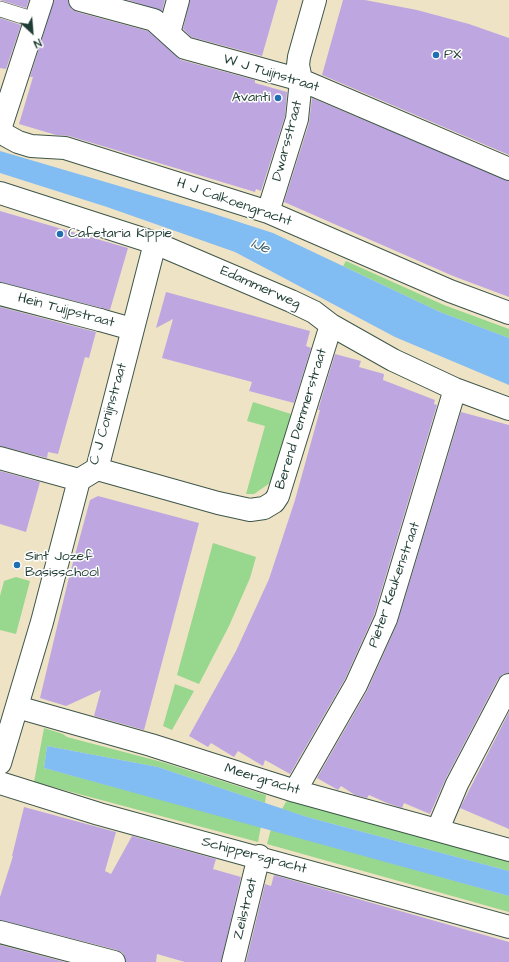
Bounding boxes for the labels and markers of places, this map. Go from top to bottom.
place label: PX [444,47,461,63]
marker: PX [431,50,441,60]
place label: Avanti [232,90,270,106]
marker: Avanti [273,93,283,103]
place label: Cafetaria Kippie [68,226,172,242]
marker: Cafetaria Kippie [55,229,65,239]
place label: Sint Jozef Basisschool [25,549,99,582]
marker: Sint Jozef Basisschool [12,560,22,570]

